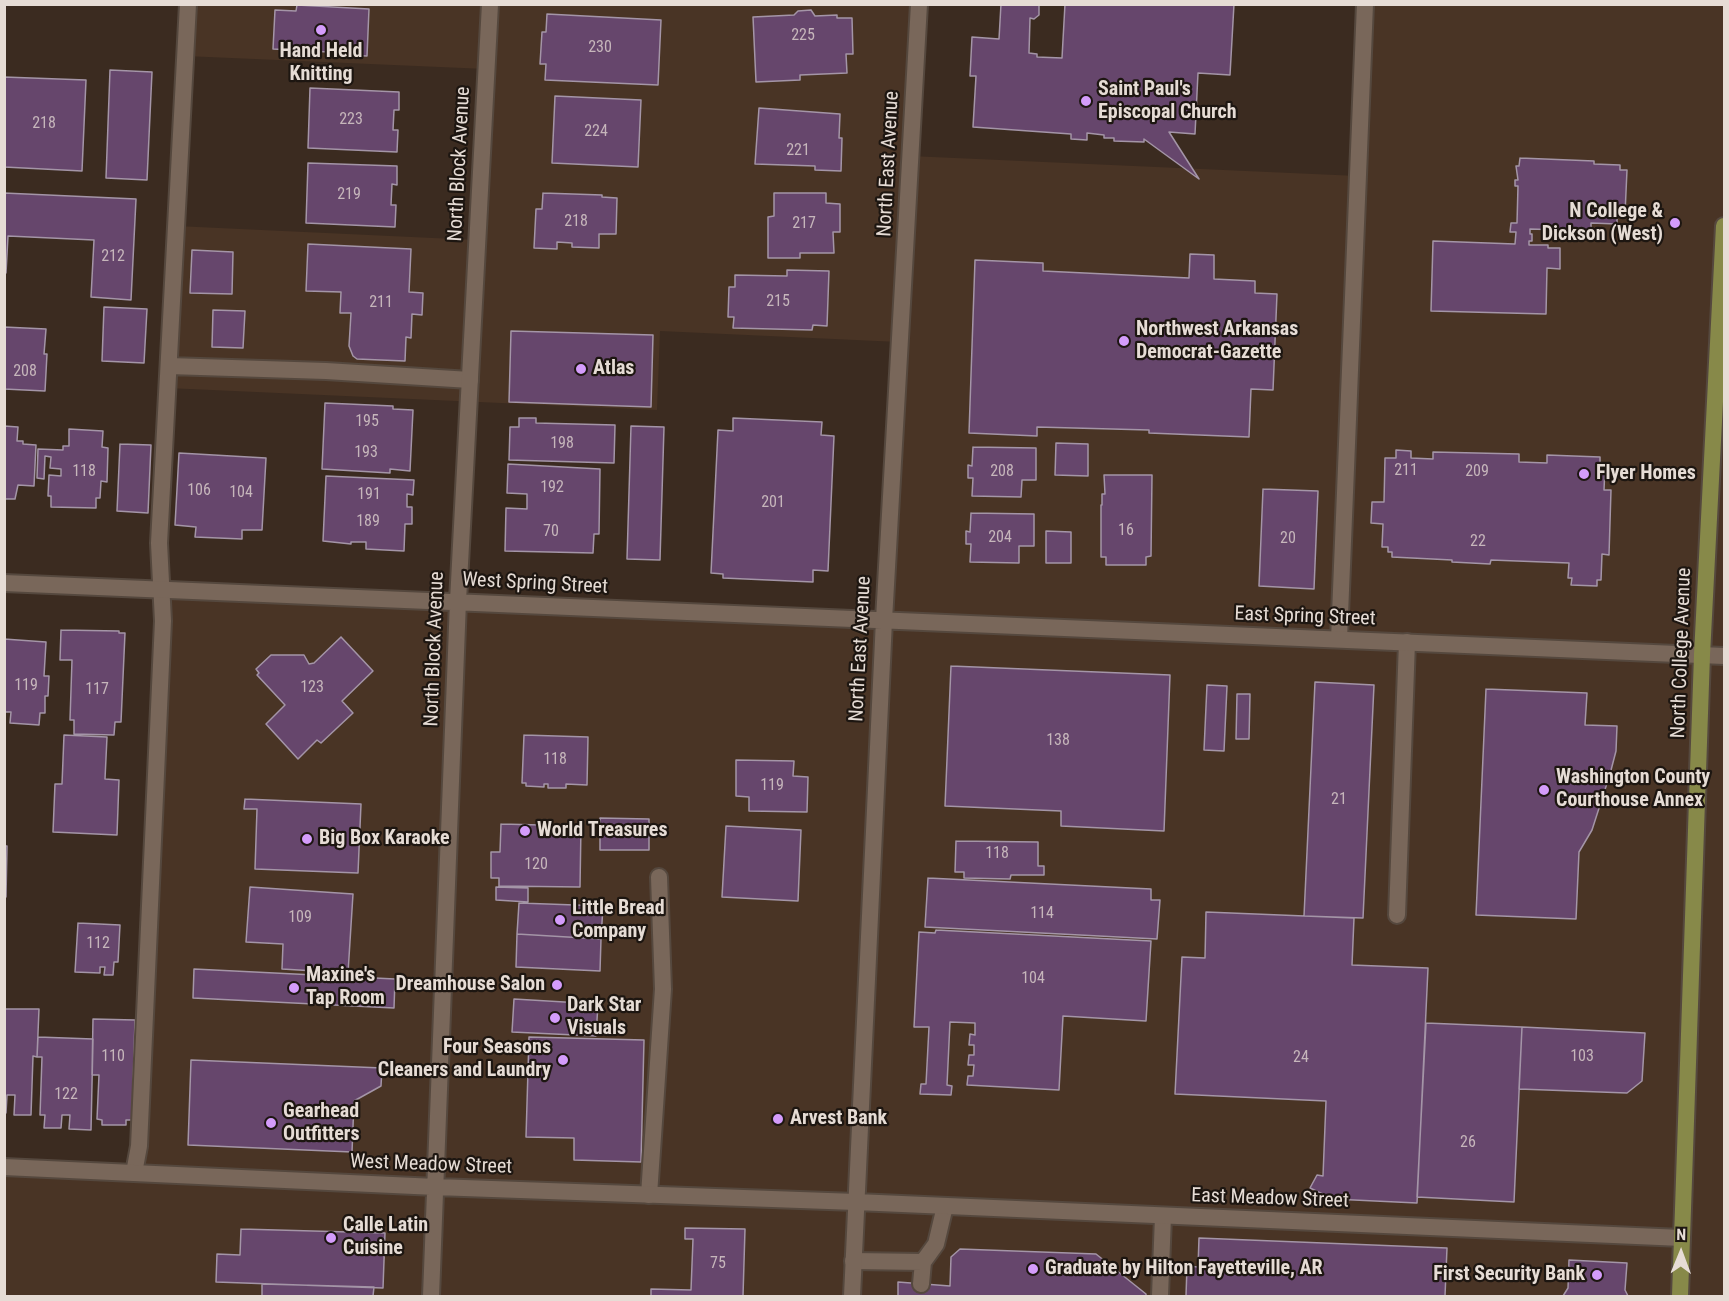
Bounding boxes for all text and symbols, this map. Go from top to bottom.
marker: Hand Held Knitting [314,23,328,37]
house number: 225 [791,26,815,46]
house number: 230 [588,38,612,58]
place label: Hand Held Knitting [280,40,362,87]
place label: Saint Paul's Episcopal Church [1098,78,1237,125]
street label: North Block Avenue [444,86,476,242]
street label: North East Avenue [873,91,905,237]
marker: Saint Paul's Episcopal Church [1079,94,1093,108]
house number: 223 [339,110,363,130]
house number: 218 [32,114,56,134]
house number: 224 [584,122,608,142]
house number: 221 [786,141,810,161]
house number: 219 [337,185,361,205]
place label: N College & Dickson (West) [1542,200,1663,247]
house number: 218 [564,212,588,232]
house number: 217 [792,214,816,234]
marker: N College & Dickson (West) [1668,216,1682,230]
house number: 212 [101,247,125,267]
house number: 215 [766,292,790,312]
house number: 211 [369,293,393,313]
place label: Northwest Arkansas Democrat-Gazette [1136,318,1298,365]
marker: Northwest Arkansas Democrat-Gazette [1117,334,1131,348]
place label: Atlas [593,357,634,381]
house number: 208 [13,362,37,382]
marker: Atlas [574,362,588,376]
house number: 195 [355,412,379,432]
house number: 198 [550,434,574,454]
house number: 193 [354,443,378,463]
house number: 211 [1394,461,1418,481]
house number: 118 [72,462,96,482]
house number: 208 [990,462,1014,482]
house number: 209 [1465,462,1489,482]
place label: Flyer Homes [1596,462,1696,486]
marker: Flyer Homes [1577,467,1591,481]
house number: 192 [540,478,564,498]
house number: 106 [187,481,211,501]
house number: 104 [229,483,253,503]
house number: 191 [357,485,381,505]
house number: 201 [761,493,785,513]
house number: 189 [356,512,380,532]
house number: 16 [1118,521,1134,541]
house number: 70 [543,522,559,542]
house number: 204 [988,528,1012,548]
house number: 20 [1280,529,1296,549]
house number: 22 [1470,532,1486,552]
street label: North College Avenue [1667,567,1697,739]
street label: West Spring Street [462,568,608,600]
street label: North Block Avenue [420,571,450,727]
street label: North East Avenue [845,576,877,722]
street label: East Spring Street [1234,603,1376,631]
house number: 119 [14,676,38,696]
house number: 123 [300,678,324,698]
house number: 117 [85,680,109,700]
house number: 138 [1046,731,1070,751]
house number: 118 [543,750,567,770]
place label: Washington County Courthouse Annex [1556,766,1710,813]
house number: 119 [760,776,784,796]
marker: Washington County Courthouse Annex [1537,783,1551,797]
house number: 21 [1331,790,1347,810]
place label: World Treasures [537,819,667,843]
marker: World Treasures [518,824,532,838]
place label: Big Box Karaoke [319,827,450,851]
marker: Big Box Karaoke [300,832,314,846]
house number: 118 [985,844,1009,864]
house number: 120 [524,855,548,875]
place label: Little Bread Company [572,897,665,944]
house number: 114 [1030,904,1054,924]
house number: 109 [288,908,312,928]
marker: Little Bread Company [553,913,567,927]
house number: 112 [86,934,110,954]
place label: Maxine's Tap Room [306,964,385,1011]
house number: 104 [1021,969,1045,989]
place label: Dreamhouse Salon [395,973,545,997]
marker: Dreamhouse Salon [550,978,564,992]
marker: Maxine's Tap Room [287,981,301,995]
place label: Dark Star Visuals [567,994,641,1041]
marker: Dark Star Visuals [548,1011,562,1025]
place label: Four Seasons Cleaners and Laundry [378,1036,551,1083]
house number: 110 [101,1047,125,1067]
house number: 103 [1570,1047,1594,1067]
house number: 24 [1293,1048,1309,1068]
marker: Four Seasons Cleaners and Laundry [556,1053,570,1067]
house number: 122 [54,1085,78,1105]
place label: Gearhead Outfitters [283,1100,359,1147]
place label: Arvest Bank [790,1107,887,1131]
marker: Arvest Bank [771,1112,785,1126]
marker: Gearhead Outfitters [264,1116,278,1130]
house number: 26 [1460,1133,1476,1153]
street label: West Meadow Street [349,1150,513,1180]
street label: East Meadow Street [1191,1184,1349,1214]
place label: Calle Latin Cuisine [343,1214,428,1261]
north arrow [1651,1223,1711,1283]
text: N [1676,1225,1686,1244]
marker: Calle Latin Cuisine [324,1231,338,1245]
house number: 75 [710,1254,726,1274]
place label: Graduate by Hilton Fayetteville, AR [1045,1257,1323,1281]
marker: Graduate by Hilton Fayetteville, AR [1026,1262,1040,1276]
place label: First Security Bank [1433,1263,1585,1287]
marker: First Security Bank [1590,1268,1604,1282]

